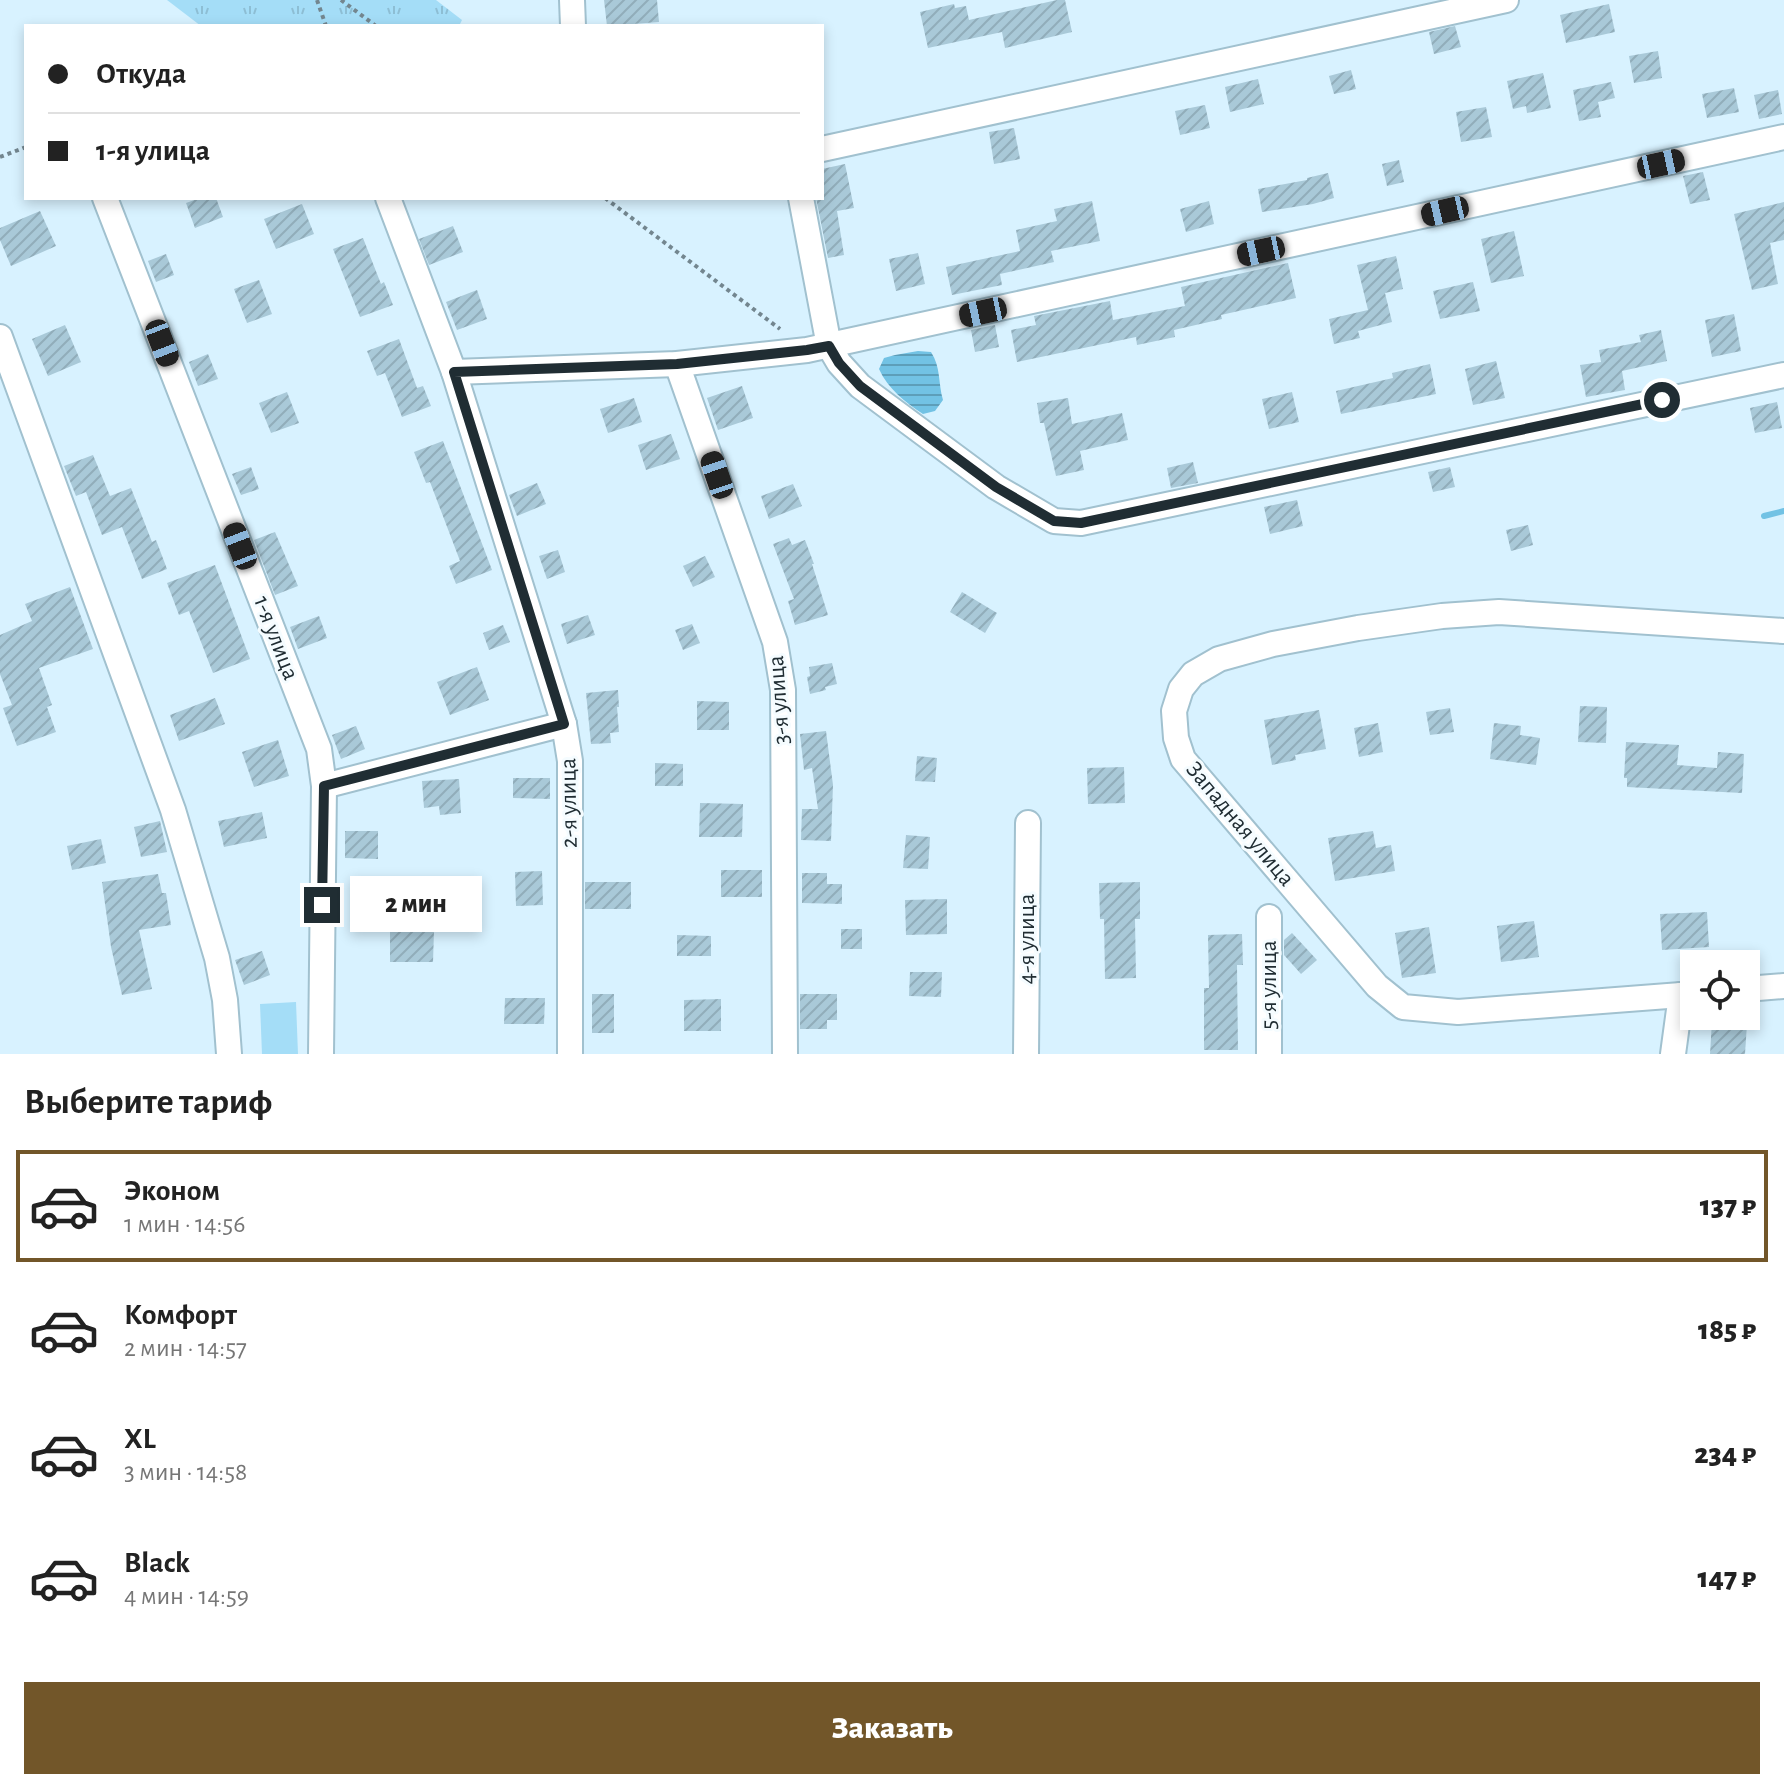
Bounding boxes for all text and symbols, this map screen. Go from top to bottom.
text: Откуда [96,59,186,89]
text: 1-я улица [96,136,210,166]
car [1635,147,1687,181]
car [1419,194,1471,228]
car [1235,234,1287,268]
car [957,295,1009,329]
car [142,316,182,370]
route start [1644,382,1680,418]
car [698,448,736,502]
car [220,519,260,573]
street label: 1-я улица [249,593,303,683]
street label: 3-я улица [764,655,794,745]
street label: Западная улица [1181,757,1299,891]
street label: 2-я улица [556,758,582,848]
callout: 2 мин [350,877,482,933]
route end [304,887,340,923]
text: 2 мин [385,891,447,917]
street label: 4-я улица [1015,893,1039,984]
street label: 5-я улица [1257,940,1281,1030]
map controls [1680,950,1760,1030]
button: locate [1680,950,1760,1030]
text: Выберите тариф [24,1084,272,1120]
icon: car [28,1170,100,1242]
text: Эконом [124,1176,220,1206]
text: 137 ₽ [1700,1191,1756,1221]
text: 1 мин · 14:56 [124,1211,245,1237]
icon: car [28,1294,100,1366]
text: Комфорт [124,1300,237,1330]
text: 185 ₽ [1698,1315,1756,1345]
text: 2 мин · 14:57 [124,1335,247,1361]
icon: car [28,1418,100,1490]
text: XL [124,1424,156,1454]
text: 234 ₽ [1694,1439,1756,1469]
text: 3 мин · 14:58 [124,1459,247,1485]
icon: car [28,1542,100,1614]
text: Black [124,1548,190,1578]
text: 147 ₽ [1698,1563,1756,1593]
text: 4 мин · 14:59 [124,1583,249,1609]
button: Заказать [24,1682,1760,1774]

